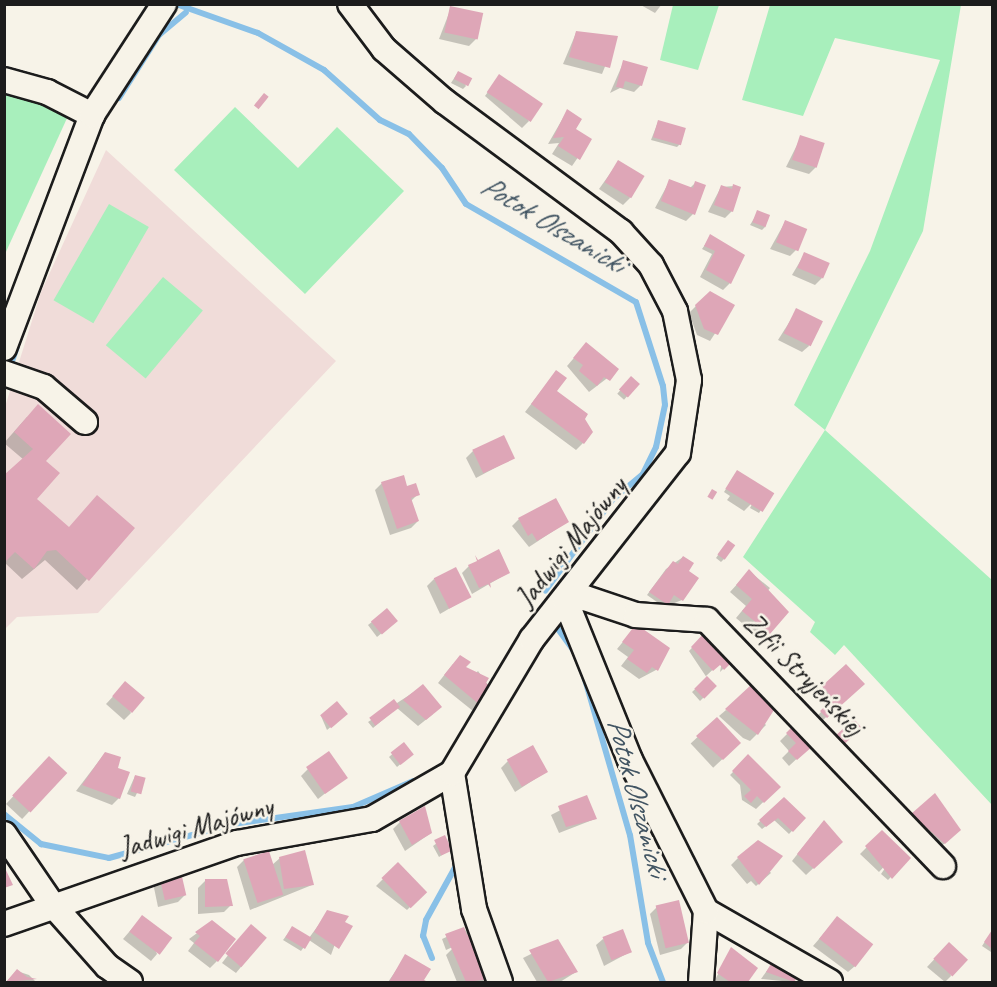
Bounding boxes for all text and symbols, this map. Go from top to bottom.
water label: Potok Olszanicki [474,167,632,281]
street label: Jadwigi Majówny [508,470,634,614]
street label: Zofii Stryjeńskiej [737,605,871,743]
water label: Potok Olszanicki [600,714,676,880]
street label: Jadwigi Majówny [116,789,276,865]

